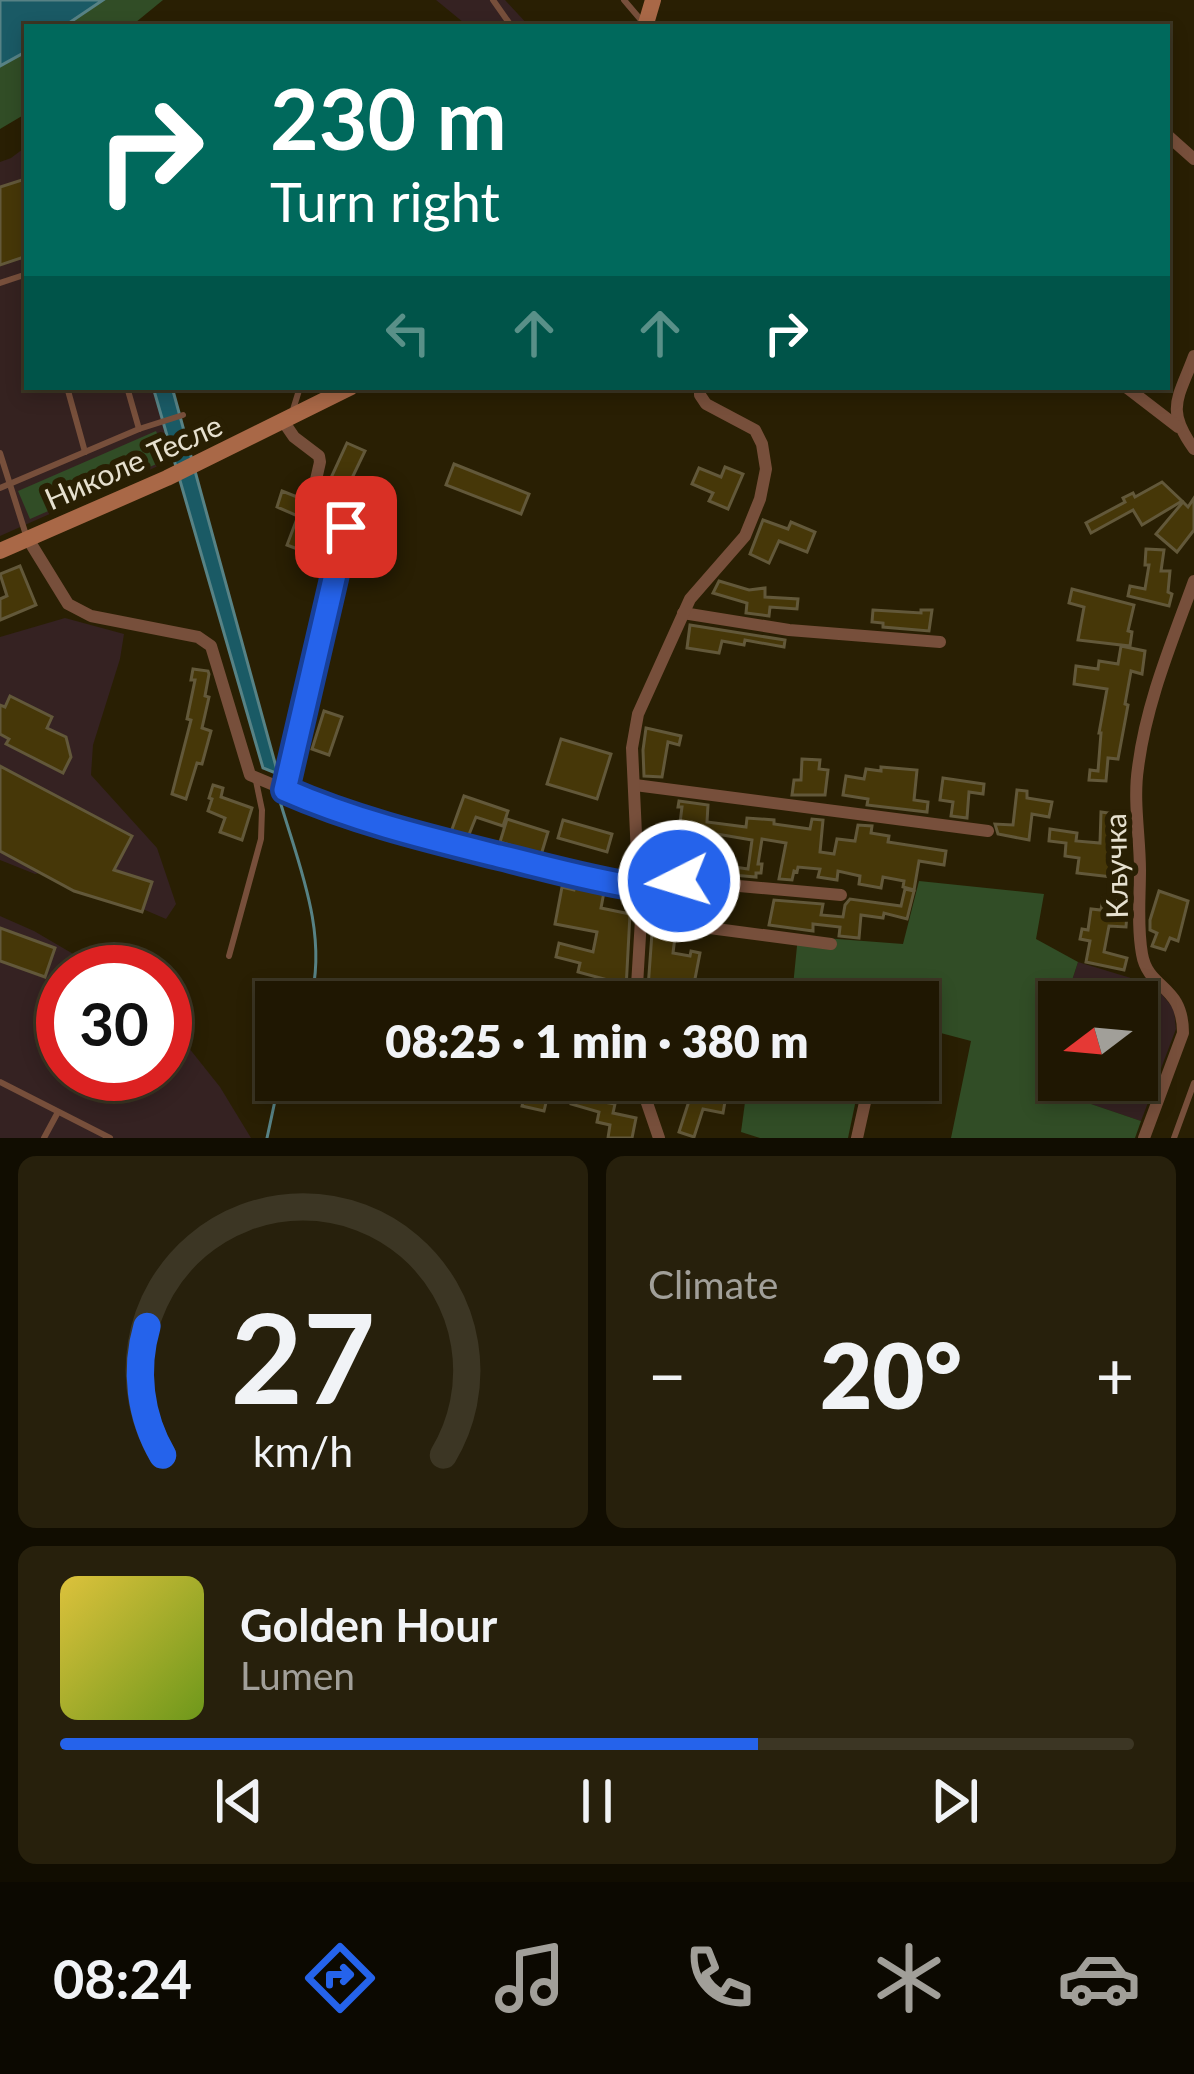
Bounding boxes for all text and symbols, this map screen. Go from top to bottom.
text: 230 m [270,67,507,168]
icon: right [72,72,228,228]
text: Turn right [270,169,500,234]
icon: left [375,300,441,366]
icon: ahead [501,300,567,366]
icon: ahead [627,300,693,366]
icon: right [753,300,819,366]
street label: Николе Тесле [39,406,227,516]
pin [295,476,397,578]
icon: arrive [313,494,379,560]
street label: Кључка [1096,813,1134,919]
position arrow [616,818,742,944]
speed limit sign: 30 [36,945,192,1101]
north arrow [1038,981,1158,1101]
map controls [1038,981,1158,1101]
text: 08:25 · 1 min · 380 m [385,1014,809,1068]
text: Climate [648,1261,778,1307]
text: 27 [231,1281,375,1431]
text: 20° [820,1320,962,1428]
text: − [648,1335,686,1414]
text: + [1096,1335,1134,1414]
text: km/h [253,1425,353,1476]
text: Golden Hour [240,1598,497,1652]
text: Lumen [240,1652,355,1698]
icon: previous [206,1768,272,1834]
icon: pause [564,1768,630,1834]
icon: next [922,1768,988,1834]
icon: directions [298,1936,382,2020]
icon: music [488,1936,572,2020]
icon: phone [677,1936,761,2020]
icon: climate [867,1936,951,2020]
icon: car [1057,1936,1141,2020]
text: 08:24 [53,1946,192,2011]

